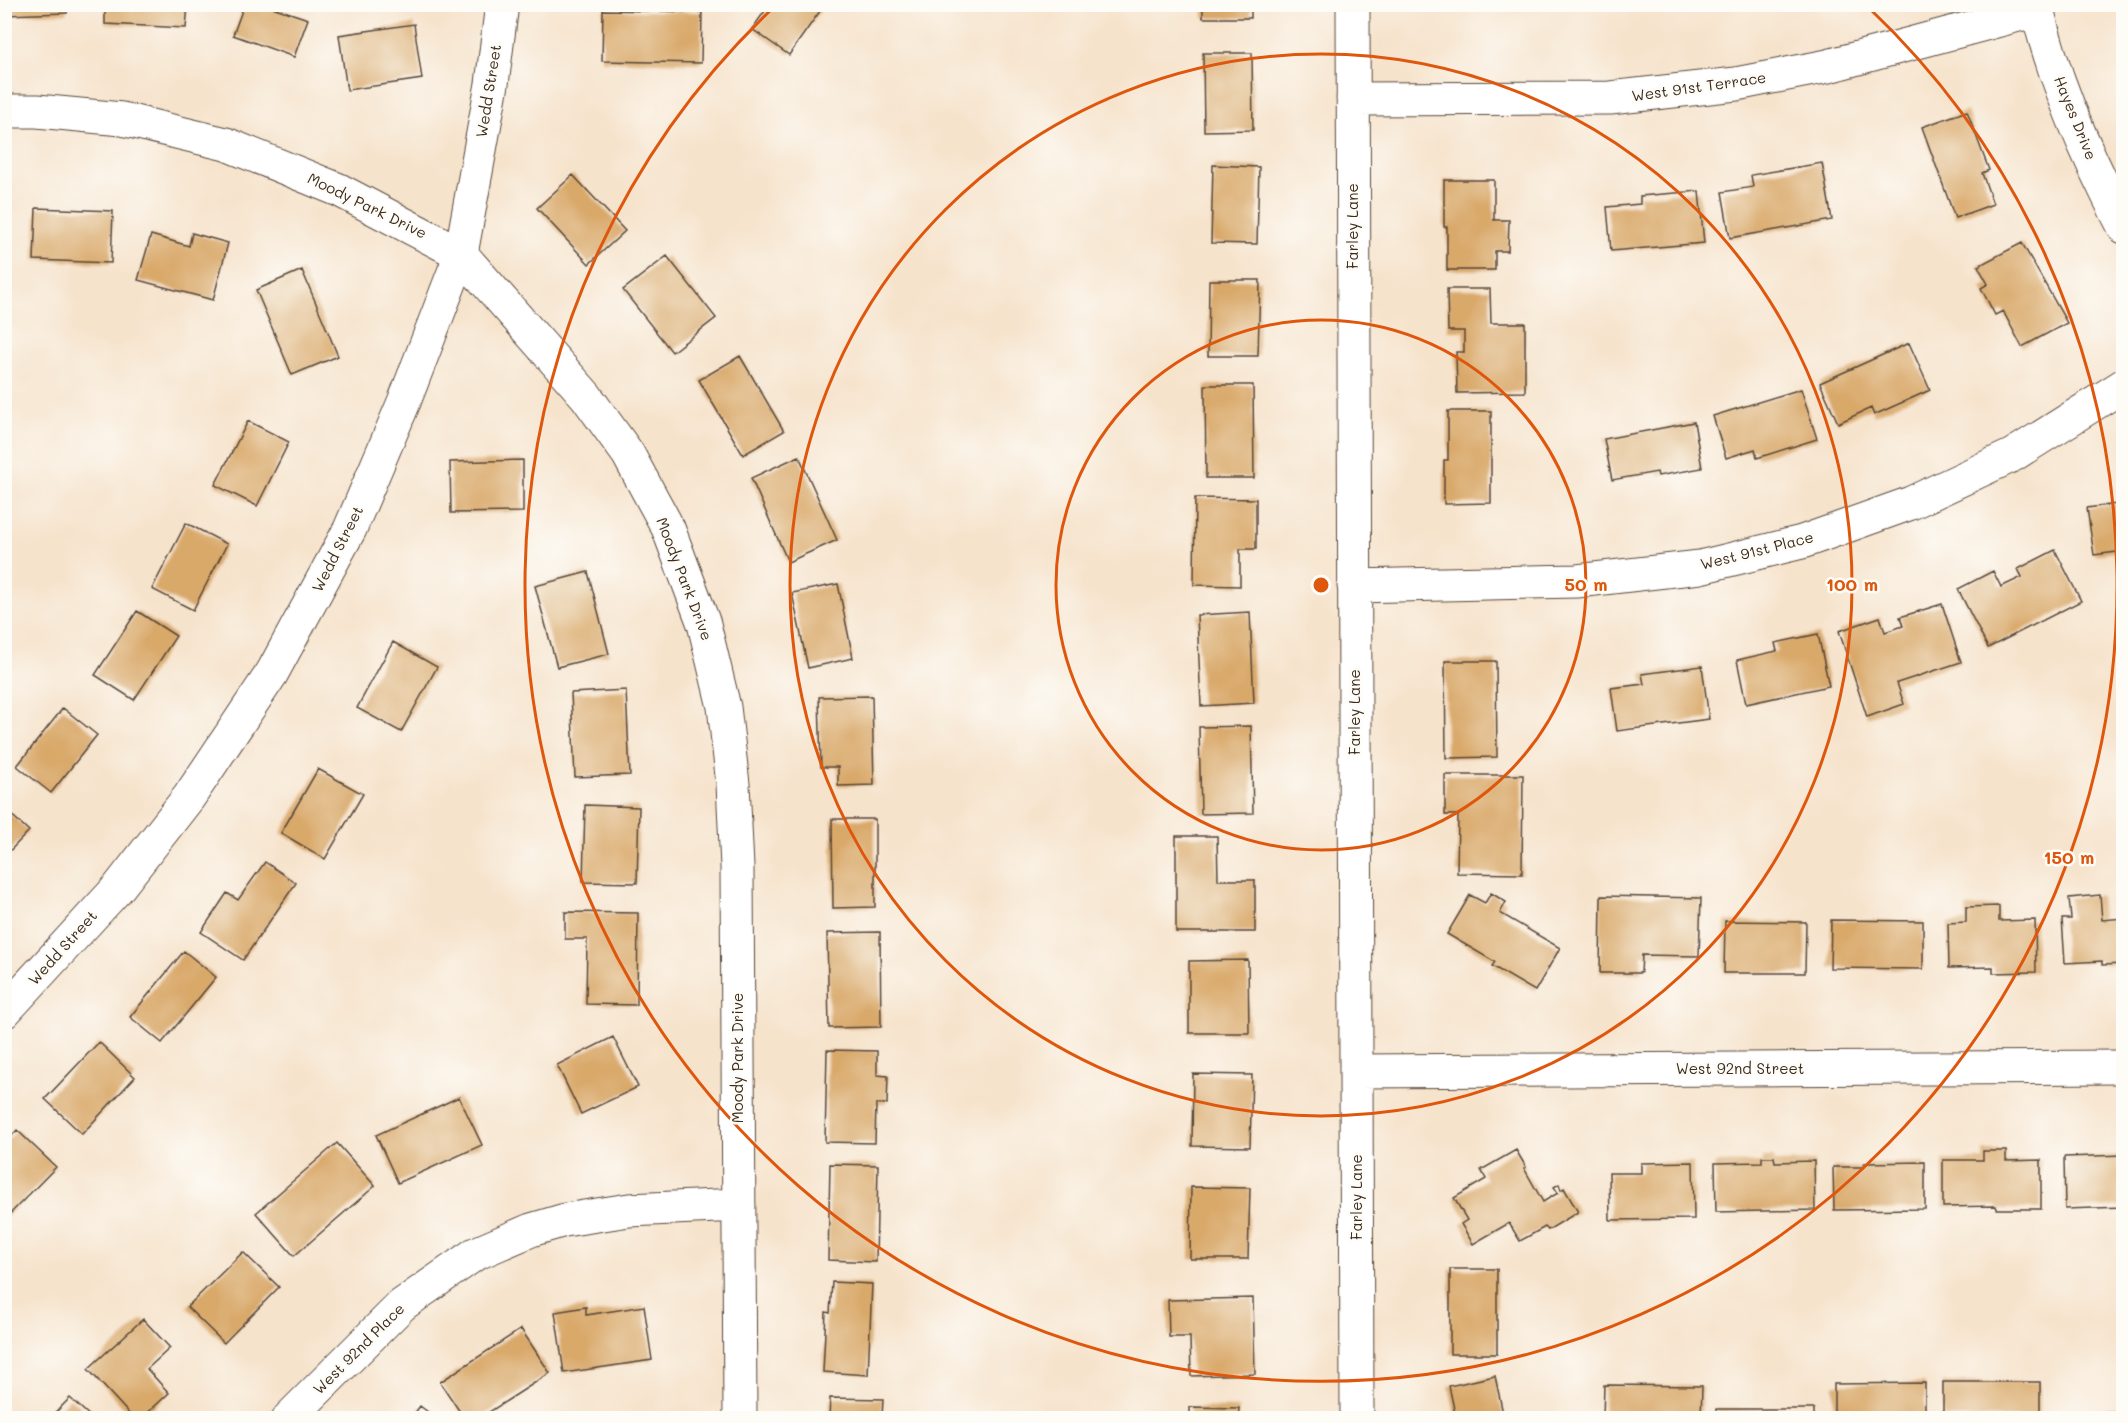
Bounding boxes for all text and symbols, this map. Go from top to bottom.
street label: Wedd Street [471,43,505,139]
street label: West 91st Terrace [1630,67,1767,105]
street label: Hayes Drive [2050,73,2102,163]
street label: Moody Park Drive [304,168,430,243]
street label: Farley Lane [1342,183,1362,269]
street label: Wedd Street [307,502,367,595]
street label: Moody Park Drive [652,514,718,643]
street label: West 91st Place [1698,526,1815,574]
text: 50 m [1565,572,1607,596]
text: 100 m [1826,572,1878,596]
centre of rings [1311,575,1331,595]
street label: Farley Lane [1344,669,1364,755]
text: 150 m [2044,845,2094,869]
street label: Wedd Street [23,906,101,989]
street label: Moody Park Drive [727,993,747,1123]
street label: West 92nd Street [1676,1058,1804,1078]
street label: Farley Lane [1346,1154,1366,1240]
street label: West 92nd Place [308,1298,408,1398]

